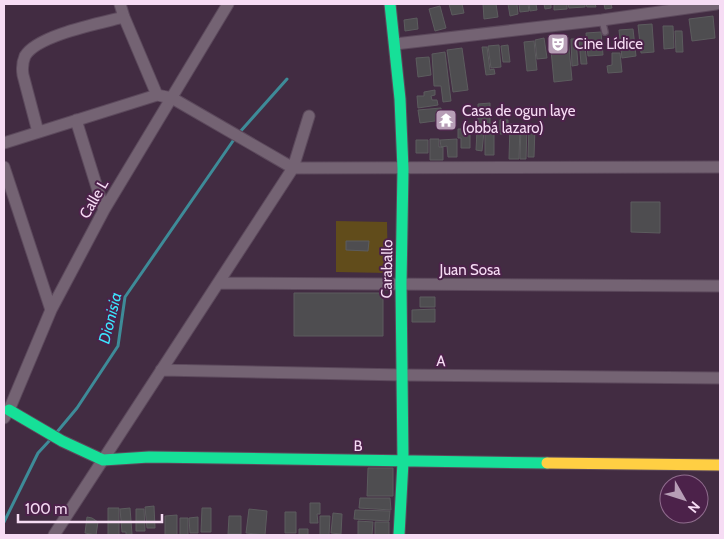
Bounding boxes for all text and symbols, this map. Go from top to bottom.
theatre icon: Cine Lídice [546,32,570,56]
place label: Cine Lídice [574,35,643,53]
place label: Casa de ogun laye (obbá lazaro) [462,102,576,137]
temple icon: Casa de ogun laye (obbá lazaro) [434,108,458,132]
street label: Calle L [76,176,113,222]
street label: Caraballo [377,239,397,299]
street label: Juan Sosa [439,261,501,279]
water label: Dionisia [94,290,126,346]
street label: A [436,352,447,370]
street label: B [353,437,363,455]
north arrow [659,474,709,524]
scale bar [18,492,161,524]
text: N [684,498,704,517]
text: 100 m [25,500,67,518]

